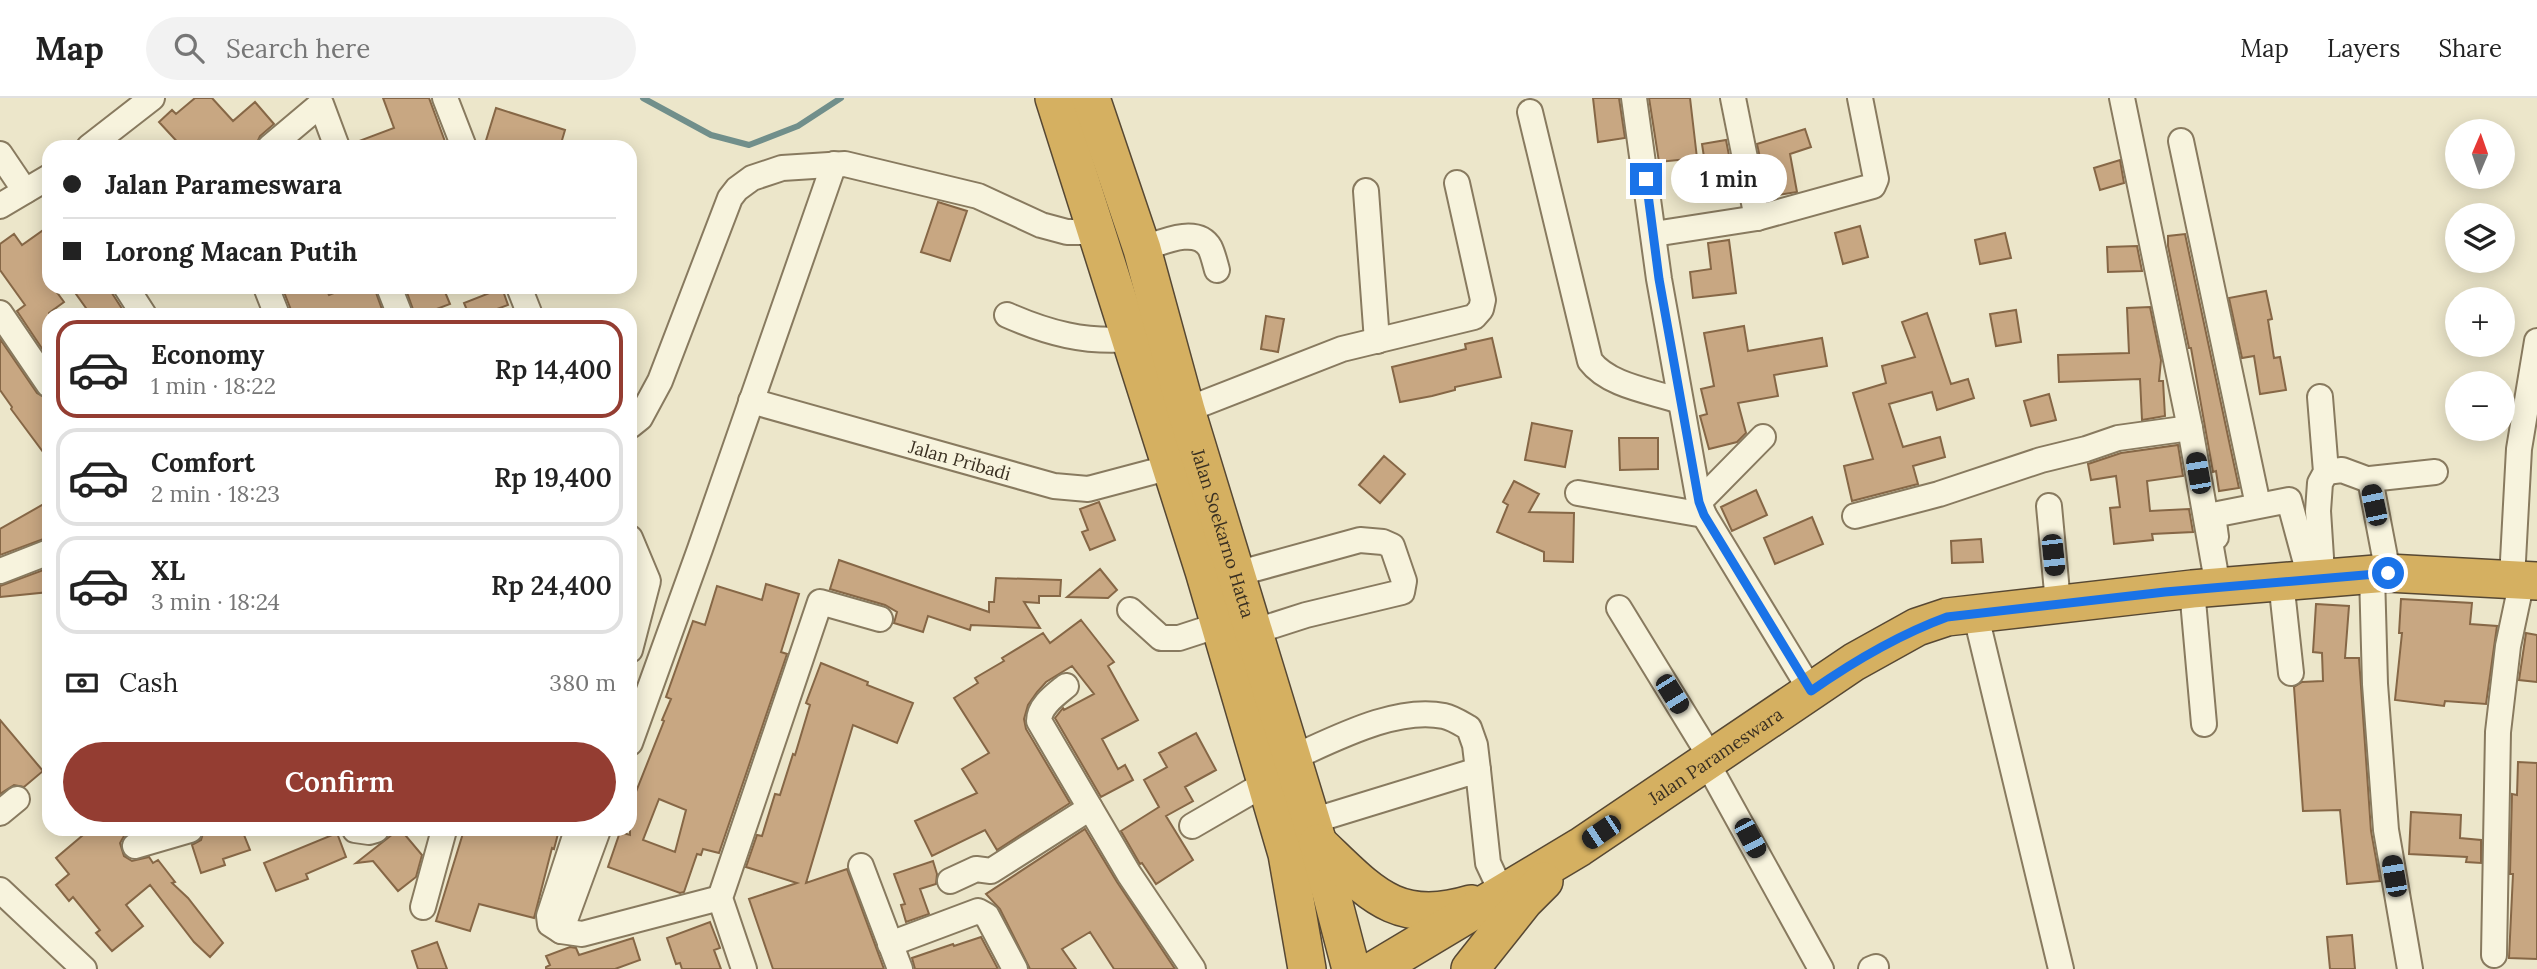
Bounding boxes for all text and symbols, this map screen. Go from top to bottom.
search box [146,17,636,80]
text: Map [35,27,104,69]
icon: search [170,29,208,67]
text: Search here [226,32,370,65]
text: Map [2240,33,2289,64]
text: Layers [2327,33,2400,64]
text: Share [2438,33,2502,64]
north arrow [2445,119,2515,189]
map controls [2445,119,2515,441]
callout: 1 min [1670,154,1786,204]
route end [1630,163,1662,195]
text: 1 min [1700,164,1758,193]
text: Jalan Parameswara [105,168,342,201]
button: layers [2445,203,2515,273]
text: Lorong Macan Putih [105,235,358,268]
button: + [2445,287,2515,357]
icon: car [67,338,130,401]
text: Economy [151,338,264,371]
text: Rp 14,400 [494,353,612,386]
text: 1 min · 18:22 [151,371,276,400]
button: − [2445,371,2515,441]
street label: Jalan Pribadi [905,434,1014,485]
street label: Jalan Soekarno Hatta [1187,445,1260,620]
icon: car [67,446,130,509]
text: Comfort [151,446,255,479]
car [2185,450,2212,496]
text: Rp 19,400 [494,461,612,494]
text: 2 min · 18:23 [151,479,280,508]
car [2360,482,2389,528]
car [2041,533,2066,577]
icon: car [67,554,130,617]
text: XL [151,554,185,587]
route start [2372,557,2404,589]
text: Rp 24,400 [491,569,612,602]
text: 3 min · 18:24 [151,587,280,616]
icon: cash [63,664,101,702]
text: Cash [119,666,178,699]
text: 380 m [549,668,616,697]
car [1652,671,1693,717]
street label: Jalan Parameswara [1643,702,1787,810]
button: Confirm [63,742,616,822]
car [1578,812,1625,852]
car [1731,815,1770,861]
car [2381,853,2408,899]

